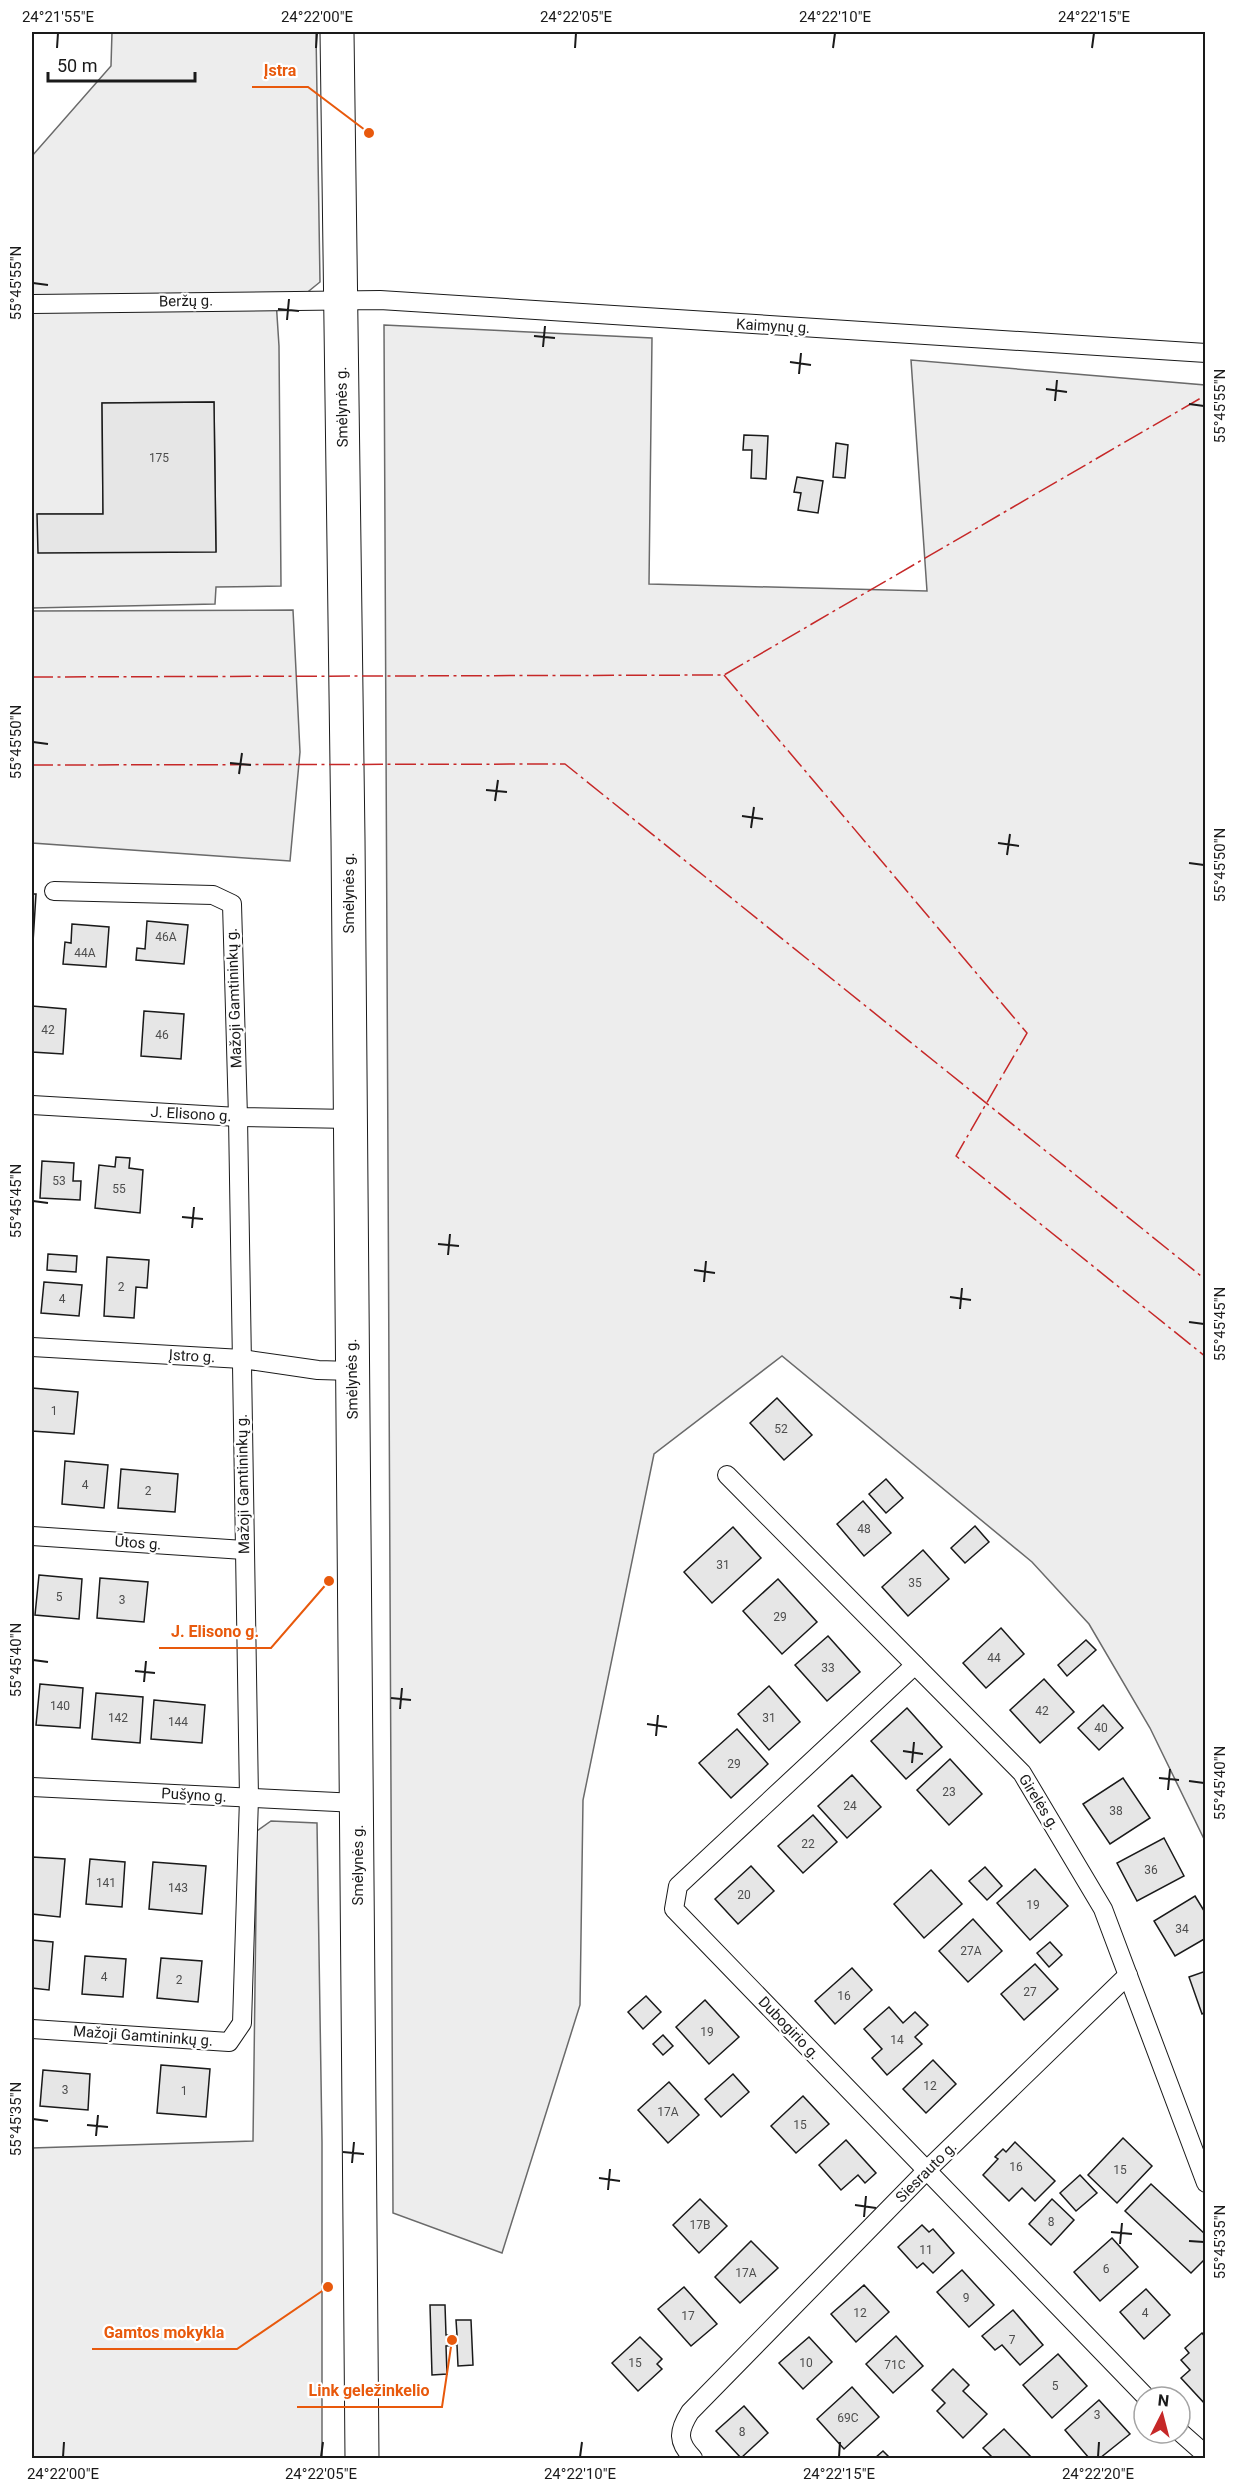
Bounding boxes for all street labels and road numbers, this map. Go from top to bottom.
street label: Beržų g. [159,292,213,310]
street label: Kaimynų g. [736,315,810,337]
street label: Smėlynės g. [332,366,352,448]
street label: Smėlynės g. [340,853,358,933]
street label: Mažoji Gamtininkų g. [223,928,245,1068]
street label: J. Elisono g. [150,1103,232,1125]
street label: Smėlynės g. [342,1338,362,1420]
street label: Įstro g. [168,1346,216,1366]
street label: Mažoji Gamtininkų g. [233,1414,253,1554]
street label: Ūtos g. [114,1532,162,1554]
street label: Girelės g. [1015,1771,1063,1833]
street label: Pušyno g. [161,1784,227,1806]
street label: Smėlynės g. [349,1825,367,1905]
street label: Dubogirio g. [755,1993,823,2063]
street label: Mažoji Gamtininkų g. [72,2022,214,2050]
street label: Siesrauto g. [892,2138,960,2206]

